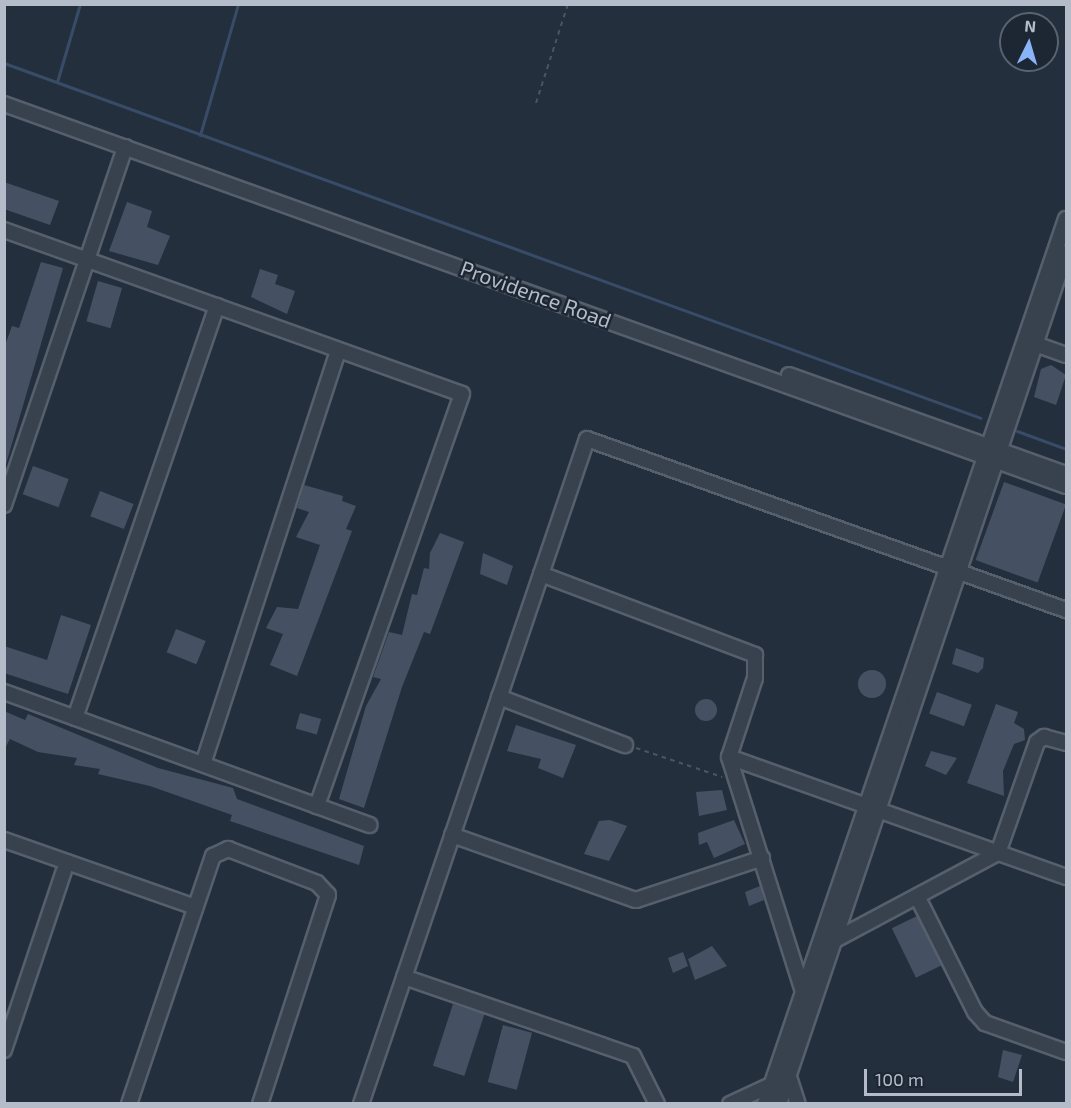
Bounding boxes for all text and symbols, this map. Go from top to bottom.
north arrow [999,12,1059,72]
text: N [1024,16,1037,36]
street label: Providence Road [457,255,615,333]
scale bar [867,1057,1024,1095]
text: 100 m [875,1068,924,1090]

